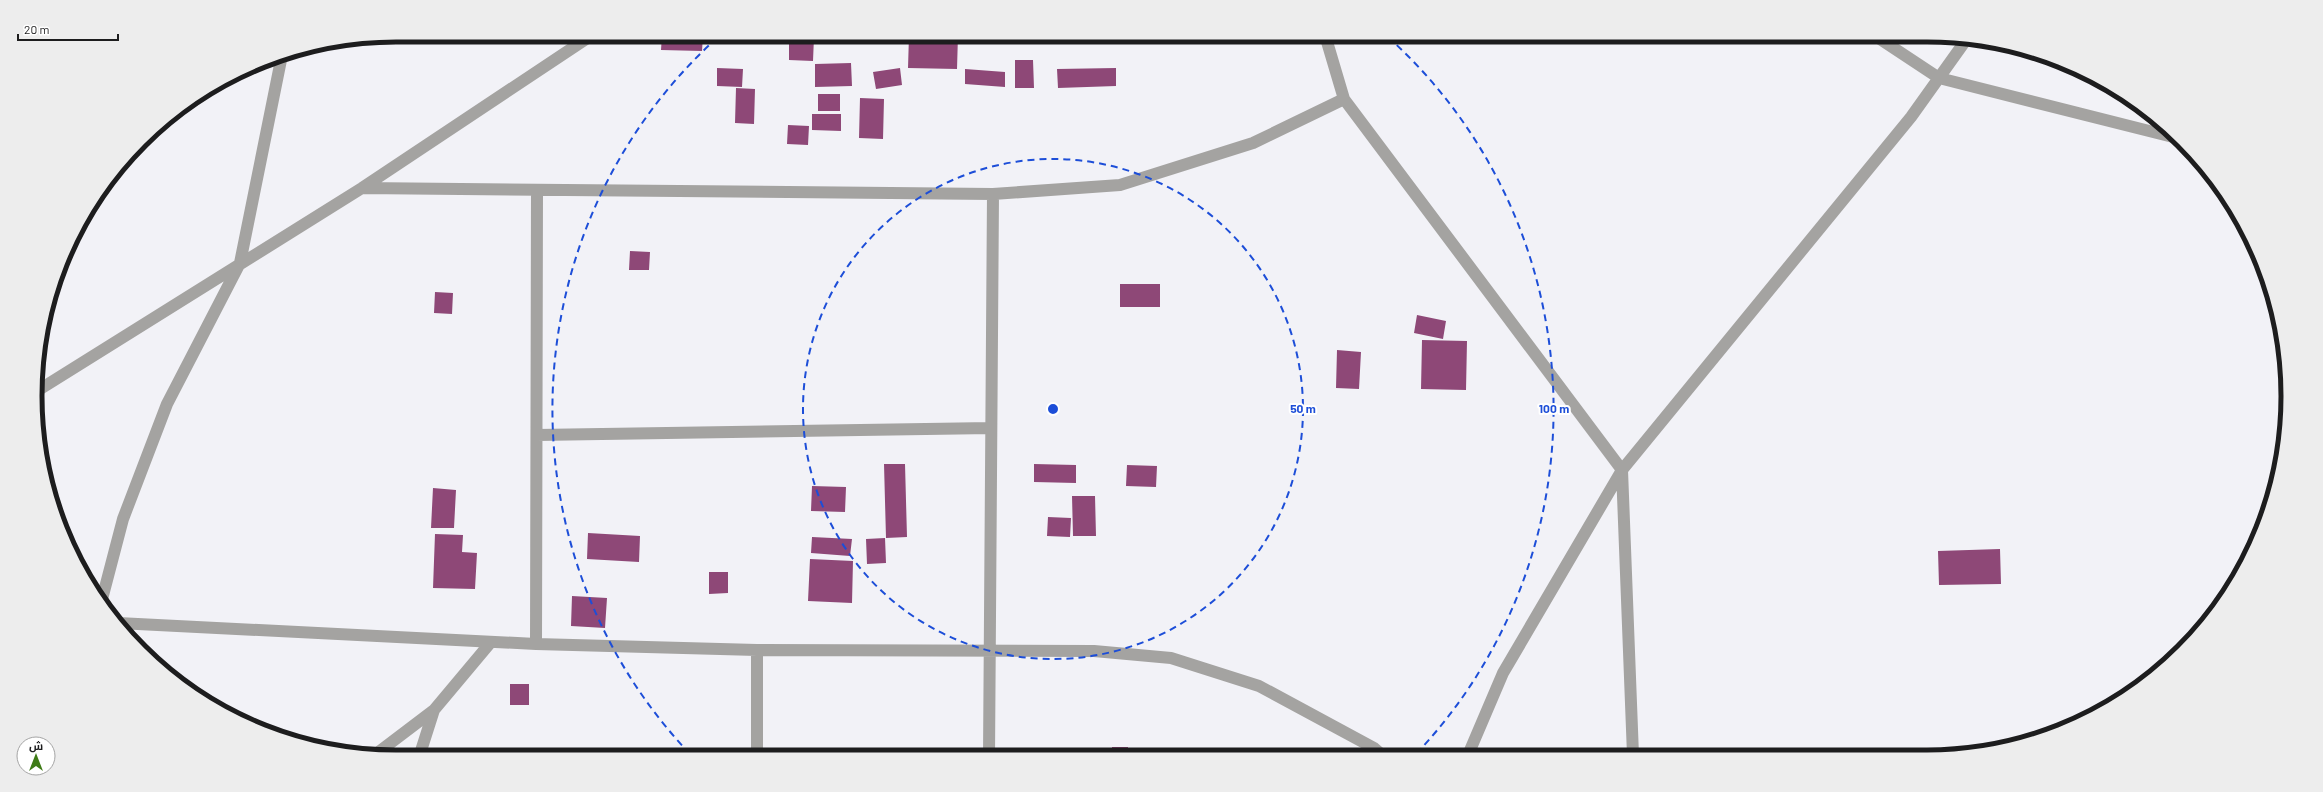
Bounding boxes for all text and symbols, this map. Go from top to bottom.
scale bar [18,16,118,42]
text: 20 m [24,22,50,36]
text: 50 m [1290,401,1316,415]
text: 100 m [1539,401,1569,415]
centre of rings [1046,402,1060,416]
north arrow [16,736,56,776]
text: ش [29,739,43,753]

